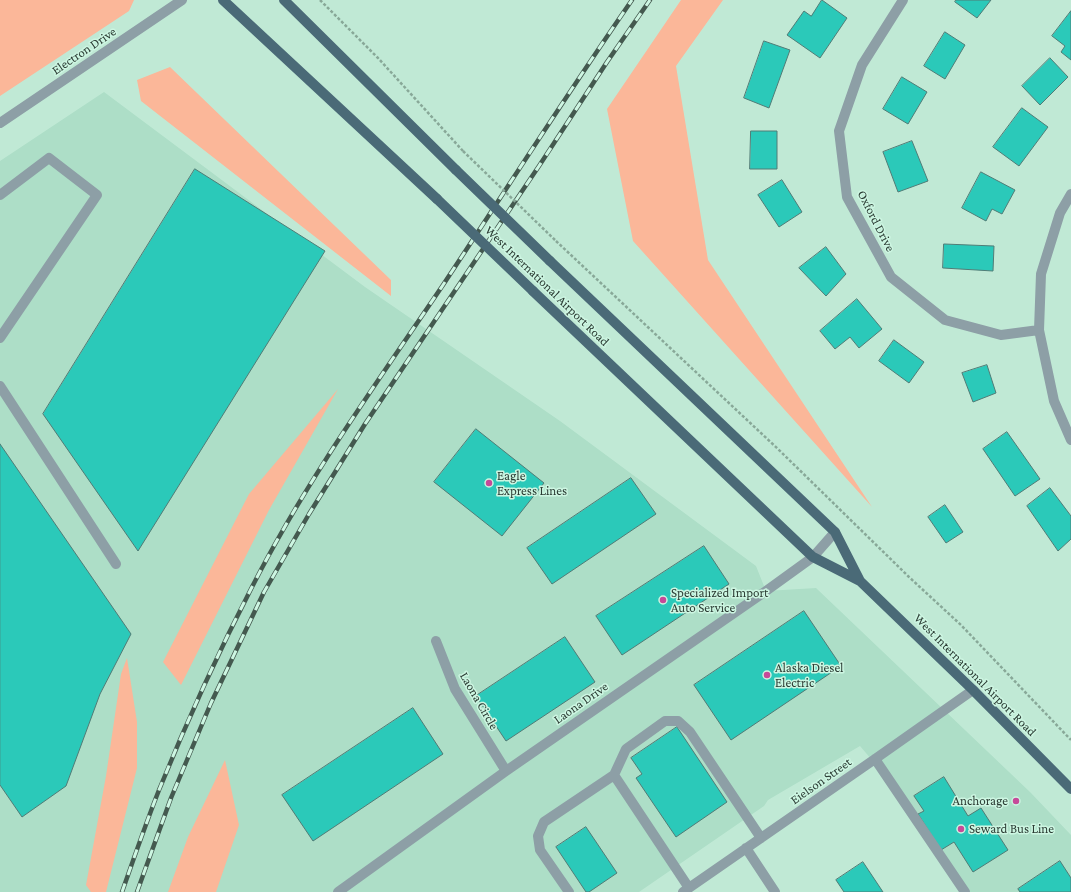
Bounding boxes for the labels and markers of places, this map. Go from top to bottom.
place label: Eagle Express Lines [497,468,567,499]
marker: Eagle Express Lines [484,478,494,488]
place label: Specialized Import Auto Service [671,585,768,616]
marker: Specialized Import Auto Service [658,595,668,605]
place label: Alaska Diesel Electric [775,660,844,691]
marker: Alaska Diesel Electric [762,670,772,680]
place label: Anchorage [953,793,1008,809]
marker: Anchorage [1011,796,1021,806]
place label: Seward Bus Line [969,821,1054,837]
marker: Seward Bus Line [956,824,966,834]

